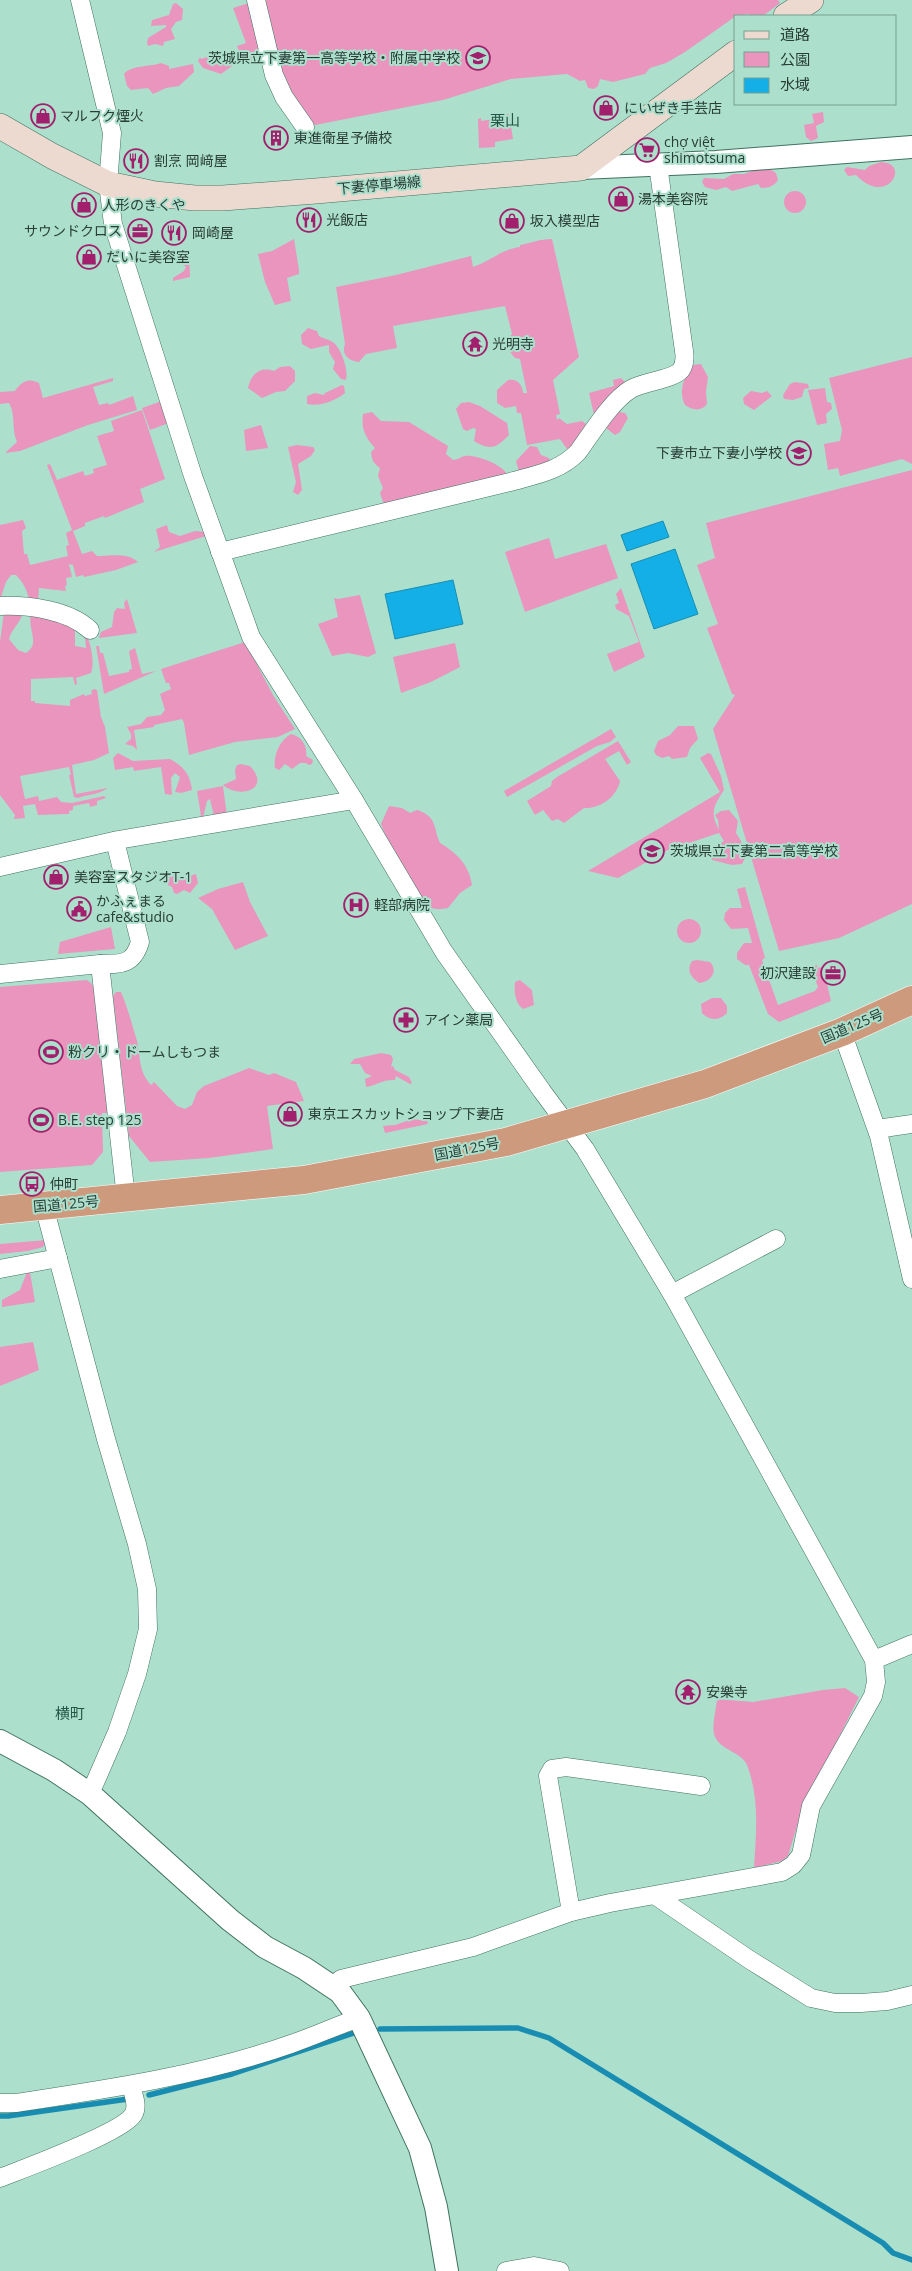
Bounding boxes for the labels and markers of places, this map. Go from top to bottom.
school or university icon: 茨城県立下妻第一高等学校・附属中学校 [465,45,491,71]
place label: 茨城県立下妻第一高等学校・附属中学校 [208,48,460,67]
shop icon: にいぜき手芸店 [593,95,619,121]
place label: にいぜき手芸店 [624,98,722,117]
shop icon: マルフク煙火 [30,103,56,129]
place label: マルフク煙火 [60,106,144,125]
building icon: 東進衛星予備校 [263,125,289,151]
place label: 東進衛星予備校 [294,128,392,147]
place label: chợ việt shimotsuma [664,132,745,167]
supermarket icon: chợ việt shimotsuma [634,137,660,163]
restaurant icon: 割烹 岡﨑屋 [123,148,149,174]
place label: 割烹 岡﨑屋 [154,151,228,170]
shop icon: 湯本美容院 [608,186,634,212]
place label: 湯本美容院 [638,189,708,208]
shop icon: 人形のきくや [71,192,97,218]
place label: 人形のきくや [102,195,186,214]
restaurant icon: 光飯店 [296,207,322,233]
shop icon: 坂入模型店 [499,208,525,234]
place label: 光飯店 [326,210,368,229]
place label: 坂入模型店 [530,211,600,230]
office icon: サウンドクロス [127,218,153,244]
restaurant icon: 岡崎屋 [161,220,187,246]
place label: サウンドクロス [24,221,122,240]
place label: 岡崎屋 [192,223,234,242]
shop icon: だいに美容室 [76,244,102,270]
place label: だいに美容室 [106,247,190,266]
temple icon: 光明寺 [462,331,488,357]
place label: 光明寺 [492,334,534,353]
school or university icon: 下妻市立下妻小学校 [786,440,812,466]
place label: 下妻市立下妻小学校 [656,443,782,462]
school or university icon: 茨城県立下妻第二高等学校 [639,838,665,864]
place label: 茨城県立下妻第二高等学校 [670,841,838,860]
shop icon: 美容室スタジオT-1 [43,864,69,890]
place label: 美容室スタジオT-1 [74,867,192,886]
place label: かふぇまる cafe&studio [96,891,174,926]
hospital icon: 軽部病院 [343,892,369,918]
place label: 軽部病院 [374,895,430,914]
public building icon: かふぇまる cafe&studio [66,896,92,922]
office icon: 初沢建設 [820,960,846,986]
place label: 初沢建設 [760,963,816,982]
pharmacy icon: アイン薬局 [393,1007,419,1033]
place label: アイン薬局 [424,1010,493,1029]
sports icon: 粉クリ・ドームしもつま [38,1039,64,1065]
place label: 粉クリ・ドームしもつま [68,1042,221,1061]
shop icon: 東京エスカットショップ下妻店 [277,1101,303,1127]
place label: 東京エスカットショップ下妻店 [308,1104,504,1123]
sports icon: B.E. step 125 [28,1107,54,1133]
place label: B.E. step 125 [58,1110,142,1129]
bus stop icon: 仲町 [19,1171,45,1197]
place label: 仲町 [50,1174,78,1193]
temple icon: 安樂寺 [675,1679,701,1705]
place label: 安樂寺 [706,1682,748,1701]

